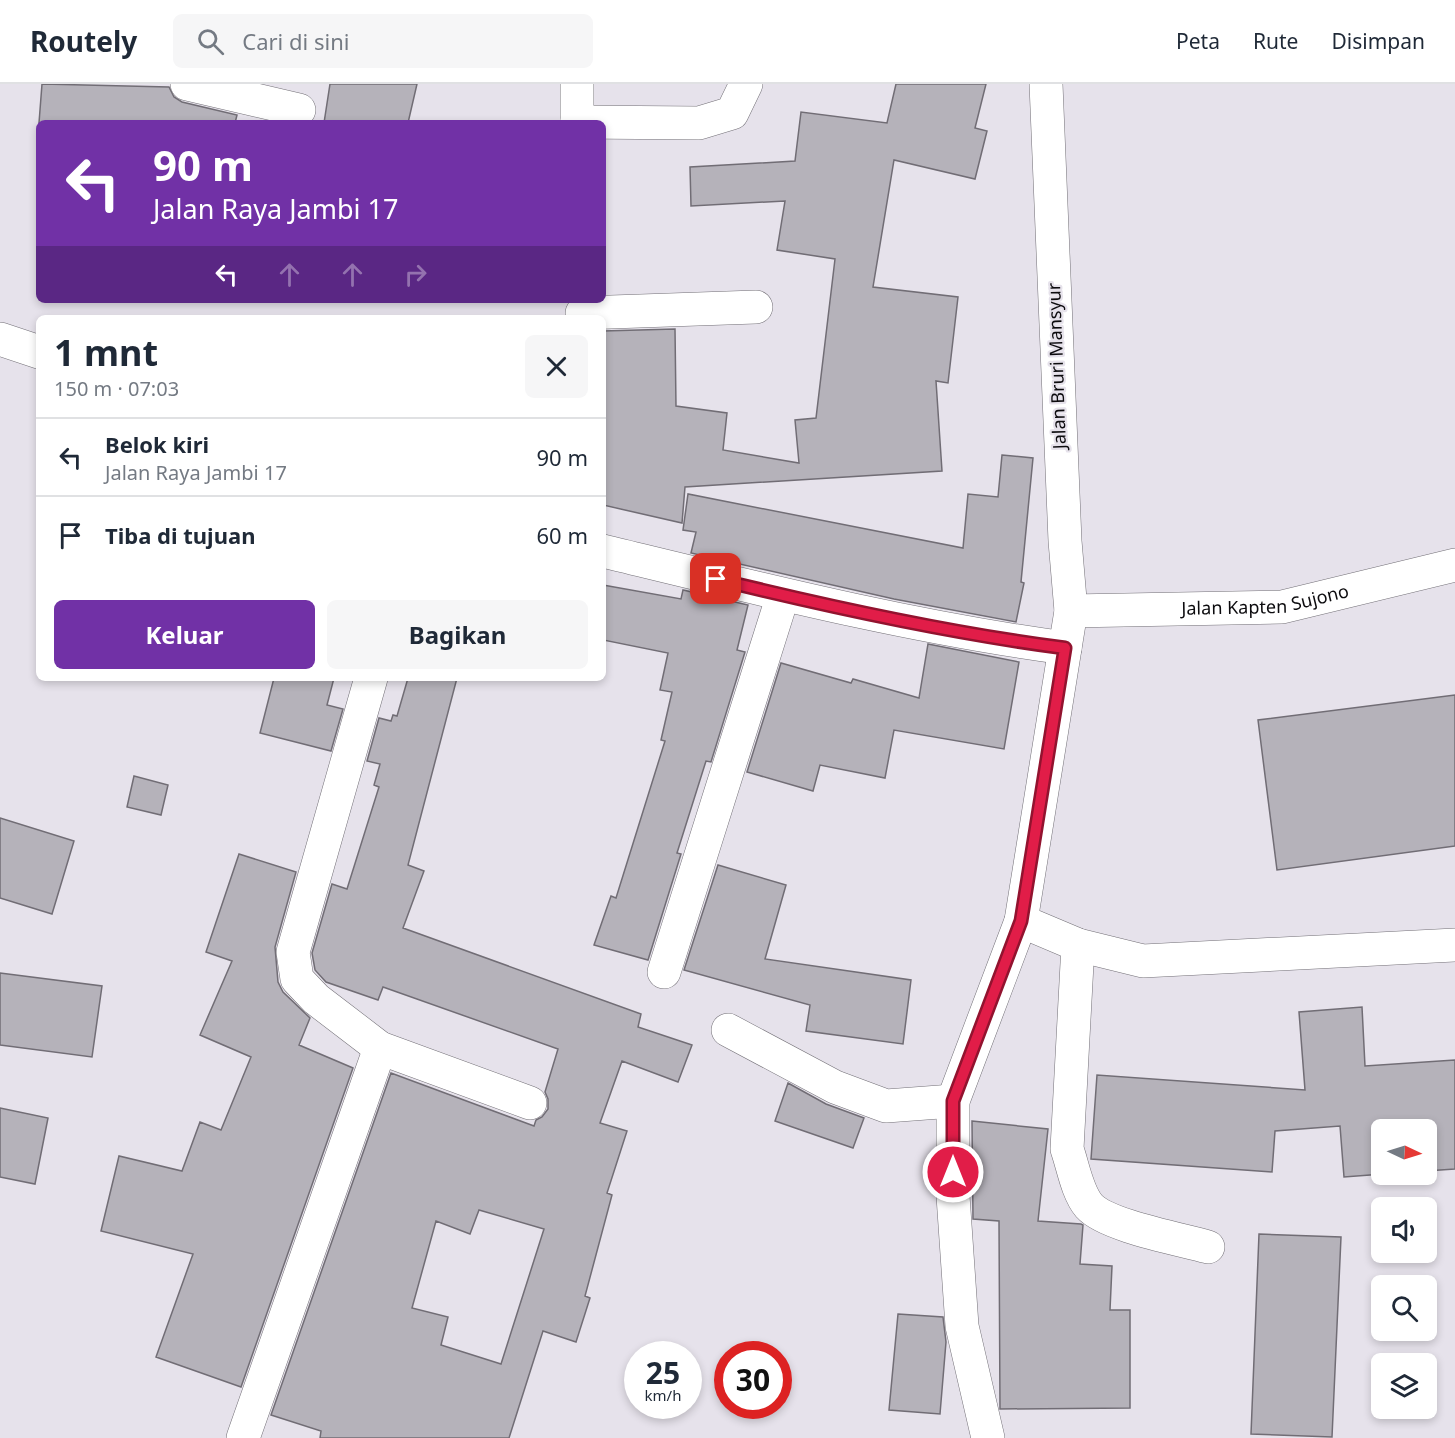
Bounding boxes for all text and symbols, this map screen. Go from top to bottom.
search box [173,14,593,68]
text: Routely [30,22,137,60]
icon: search [194,25,227,58]
text: Cari di sini [242,26,349,56]
text: Peta [1176,27,1220,55]
text: Rute [1253,27,1298,55]
text: Disimpan [1331,27,1425,55]
text: 90 m [153,136,253,193]
icon: left [54,144,132,222]
text: Jalan Raya Jambi 17 [153,190,398,227]
icon: left [210,258,243,291]
icon: ahead [273,258,306,291]
icon: ahead [336,258,369,291]
icon: right [399,258,432,291]
street label: Jalan Bruri Mansyur [1041,282,1071,452]
text: 1 mnt [54,328,158,377]
button: close [525,335,588,398]
text: 150 m · 07:03 [54,375,179,402]
text: Belok kiri [105,429,209,459]
icon: left [54,441,87,474]
text: 90 m [537,442,588,472]
text: Jalan Raya Jambi 17 [105,459,287,486]
icon: arrive [54,519,87,552]
text: Tiba di tujuan [105,520,255,550]
text: 60 m [537,520,588,550]
pin [690,553,741,604]
icon: arrive [699,562,732,595]
street label: Jalan Kapten Sujono [1179,578,1351,620]
button: Keluar [54,600,315,669]
button: Bagikan [327,600,588,669]
north arrow [1371,1119,1437,1185]
map controls [1371,1119,1437,1419]
position arrow [921,1140,985,1204]
button: sound [1371,1197,1437,1263]
button: search [1371,1275,1437,1341]
speed limit sign: 30 [714,1341,792,1419]
text: 25 [646,1352,680,1393]
button: layers [1371,1353,1437,1419]
text: km/h [645,1385,681,1405]

